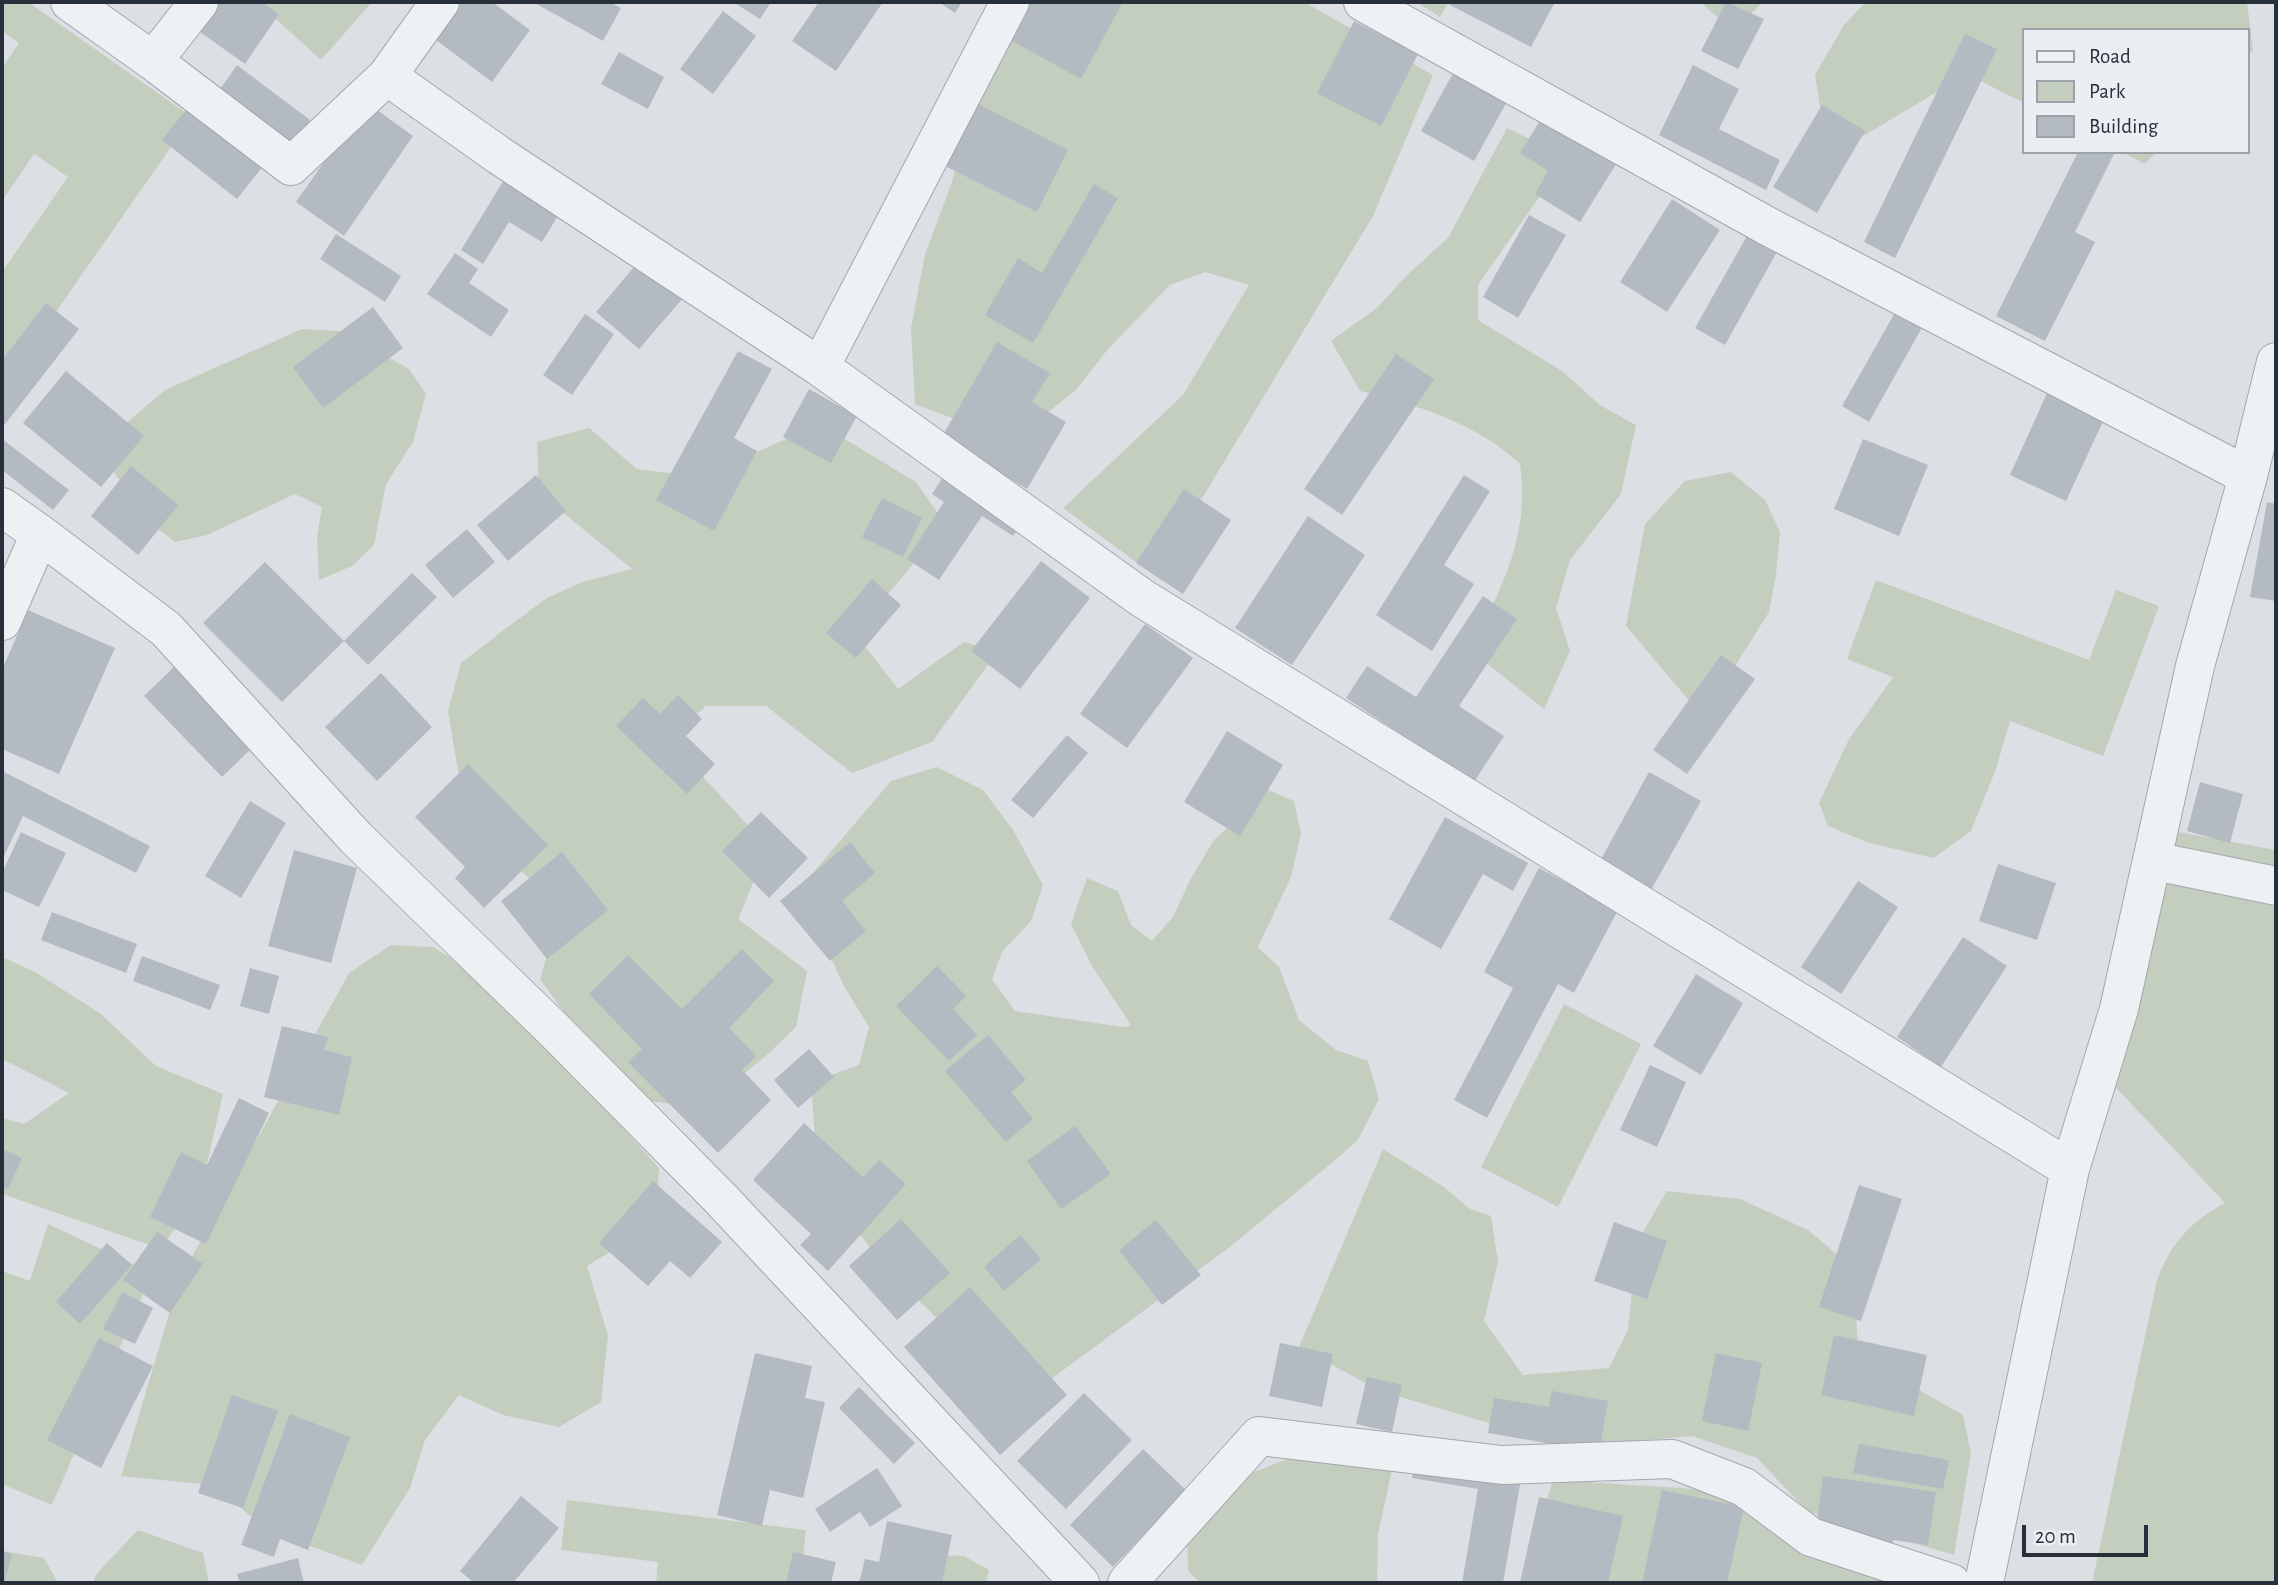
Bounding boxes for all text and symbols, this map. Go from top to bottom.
legend [2022,28,2250,154]
text: Road [2089,46,2131,67]
text: Park [2089,81,2125,102]
text: Building [2089,116,2158,137]
scale bar [2026,1512,2152,1556]
text: 20 m [2035,1526,2076,1547]

